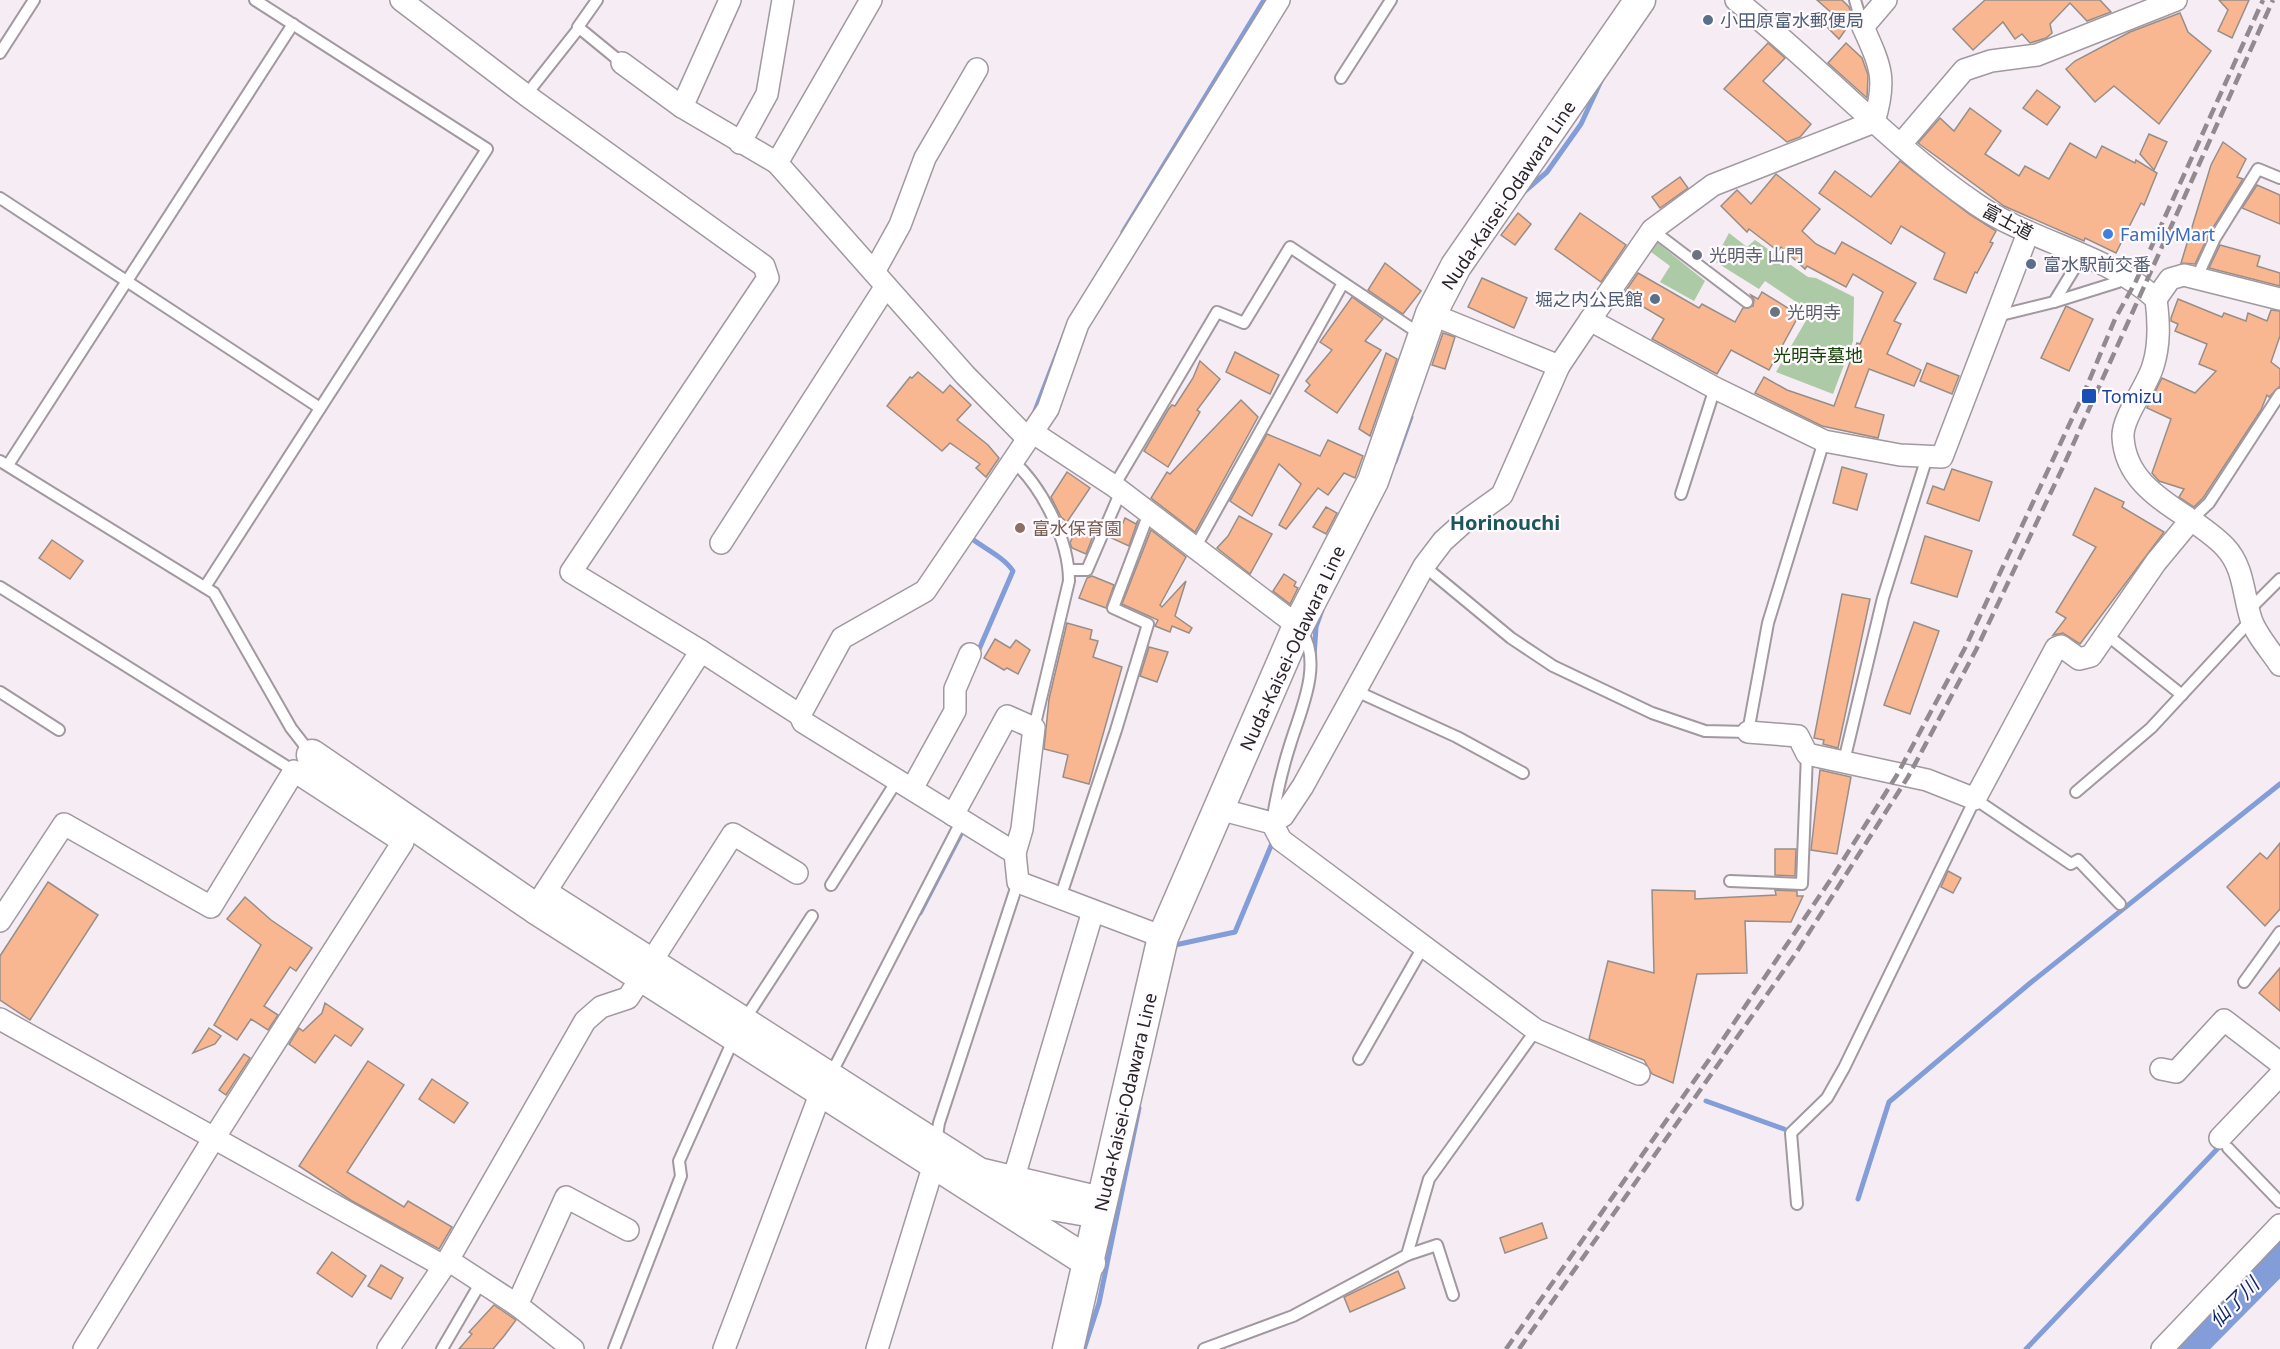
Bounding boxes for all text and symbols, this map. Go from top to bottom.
place label: 小田原富水郵便局 [1720,8,1864,32]
marker: 小田原富水郵便局 [1701,13,1715,27]
street label: Nuda-Kaisei-Odawara Line [1436,96,1580,294]
street label: 富士道 [1979,198,2037,244]
place label: FamilyMart [2120,222,2216,246]
marker: FamilyMart [2101,227,2115,241]
place label: 光明寺 山門 [1709,243,1804,267]
marker: 光明寺 山門 [1690,248,1704,262]
place label: 富水駅前交番 [2043,252,2151,276]
marker: 富水駅前交番 [2024,257,2038,271]
place label: 堀之内公民館 [1535,287,1643,311]
marker: 堀之内公民館 [1648,292,1662,306]
place label: 光明寺 [1787,300,1841,324]
marker: 光明寺 [1768,305,1782,319]
park label: 光明寺墓地 [1773,343,1863,367]
place label: Tomizu [2102,384,2163,408]
marker: Tomizu [2080,387,2098,405]
district label: Horinouchi [1450,509,1560,536]
place label: 富水保育園 [1032,516,1122,540]
marker: 富水保育園 [1013,521,1027,535]
street label: Nuda-Kaisei-Odawara Line [1234,542,1350,754]
street label: Nuda-Kaisei-Odawara Line [1088,990,1162,1214]
water label: 仙了川 [2203,1270,2266,1333]

